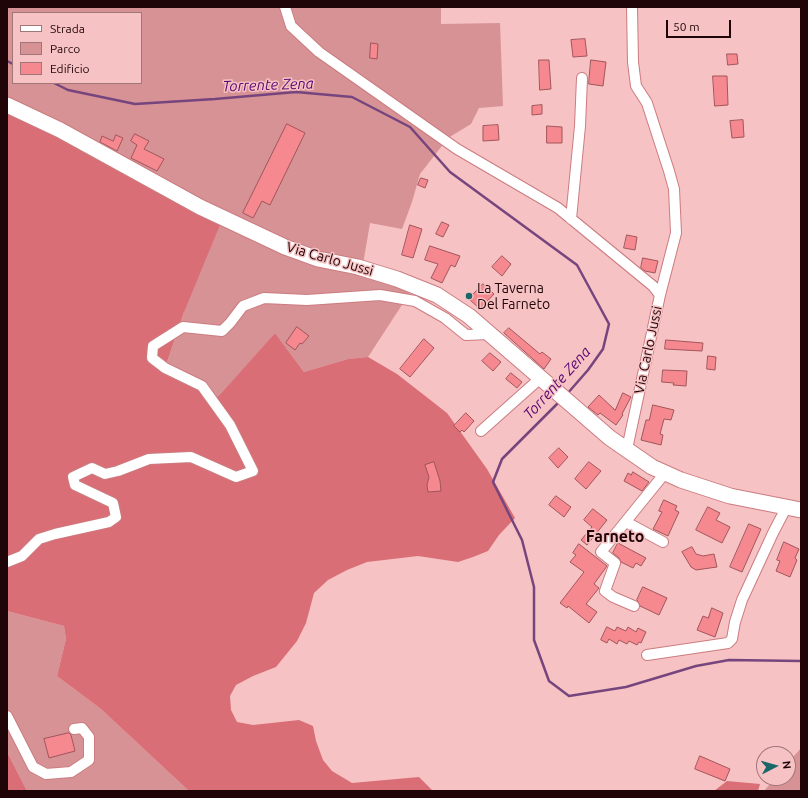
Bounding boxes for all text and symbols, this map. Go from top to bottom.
legend [12,12,142,84]
scale bar [668,12,733,38]
text: 50 m [673,20,700,33]
text: Strada [50,22,85,35]
text: Parco [50,42,80,55]
text: Edificio [50,62,90,75]
water label: Torrente Zena [222,74,314,96]
street label: Via Carlo Jussi [285,239,375,279]
place label: La Taverna Del Farneto [477,280,550,312]
marker: La Taverna Del Farneto [464,291,474,301]
street label: Via Carlo Jussi [630,304,666,396]
water label: Torrente Zena [520,343,594,423]
district label: Farneto [586,527,644,547]
north arrow [756,746,796,786]
text: N [781,760,793,770]

